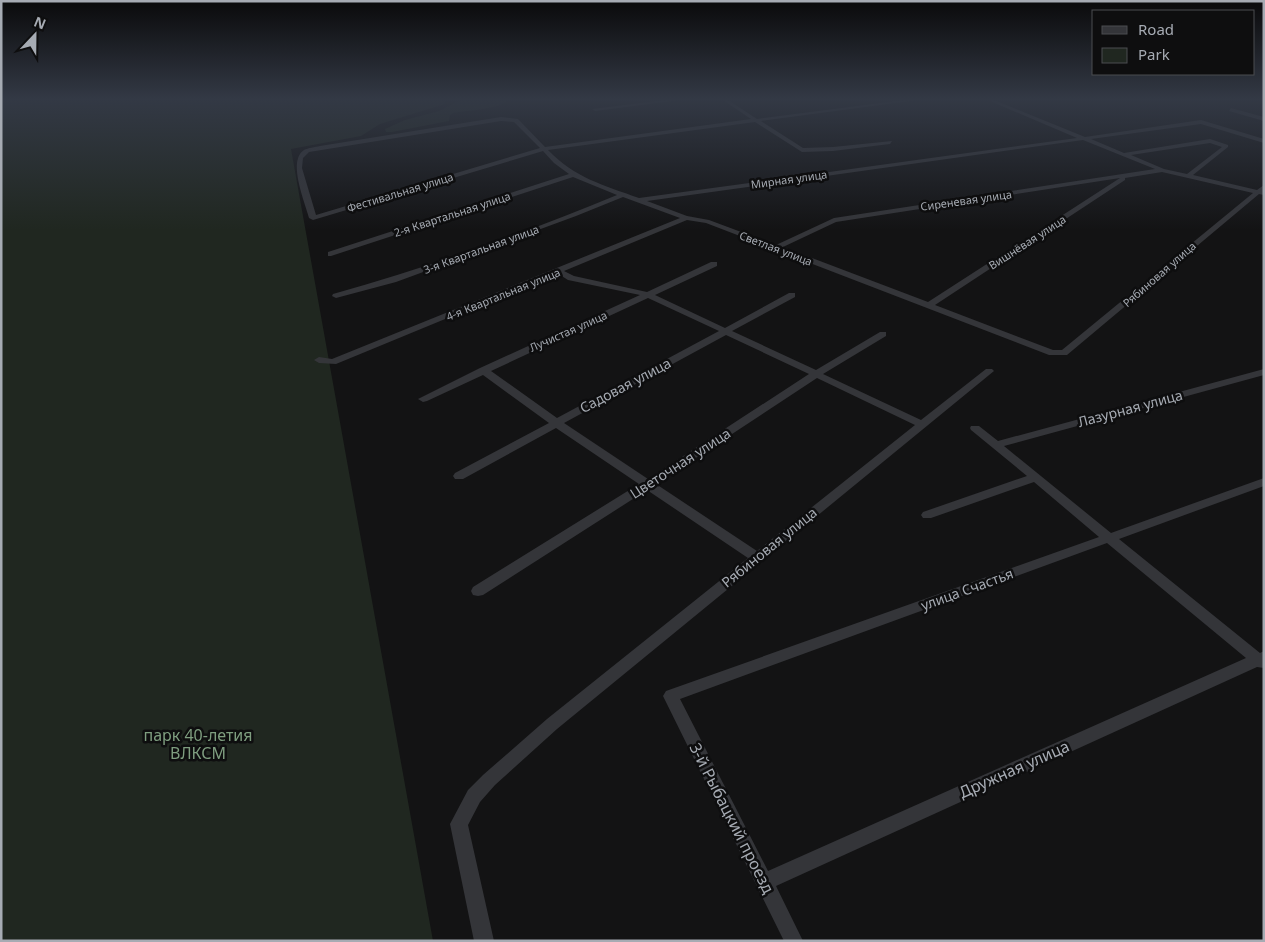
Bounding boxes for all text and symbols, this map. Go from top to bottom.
north arrow [10,10,60,60]
legend [1092,10,1255,75]
text: N [31,12,49,33]
text: Road [1138,19,1174,39]
text: Park [1138,44,1170,64]
street label: Мирная улица [750,166,828,192]
street label: Фестивальная улица [345,169,455,215]
street label: Сиреневая улица [919,186,1013,214]
street label: 2-я Квартальная улица [392,188,512,240]
street label: Вишнёвая улица [985,211,1069,273]
street label: 3-я Квартальная улица [421,221,541,277]
street label: Светлая улица [737,227,815,269]
street label: Рябиновая улица [1119,238,1199,310]
street label: 4-я Квартальная улица [444,264,562,324]
street label: Лучистая улица [527,307,609,355]
street label: Садовая улица [576,353,674,417]
street label: Лазурная улица [1076,385,1184,431]
street label: Цветочная улица [626,423,734,503]
street label: Рябиновая улица [717,503,821,591]
street label: улица Счастья [918,564,1016,614]
park label: парк 40-летия ВЛКСМ [143,724,253,764]
street label: Дружная улица [955,735,1073,803]
street label: 3-й Рыбацкий проезд [684,739,780,897]

